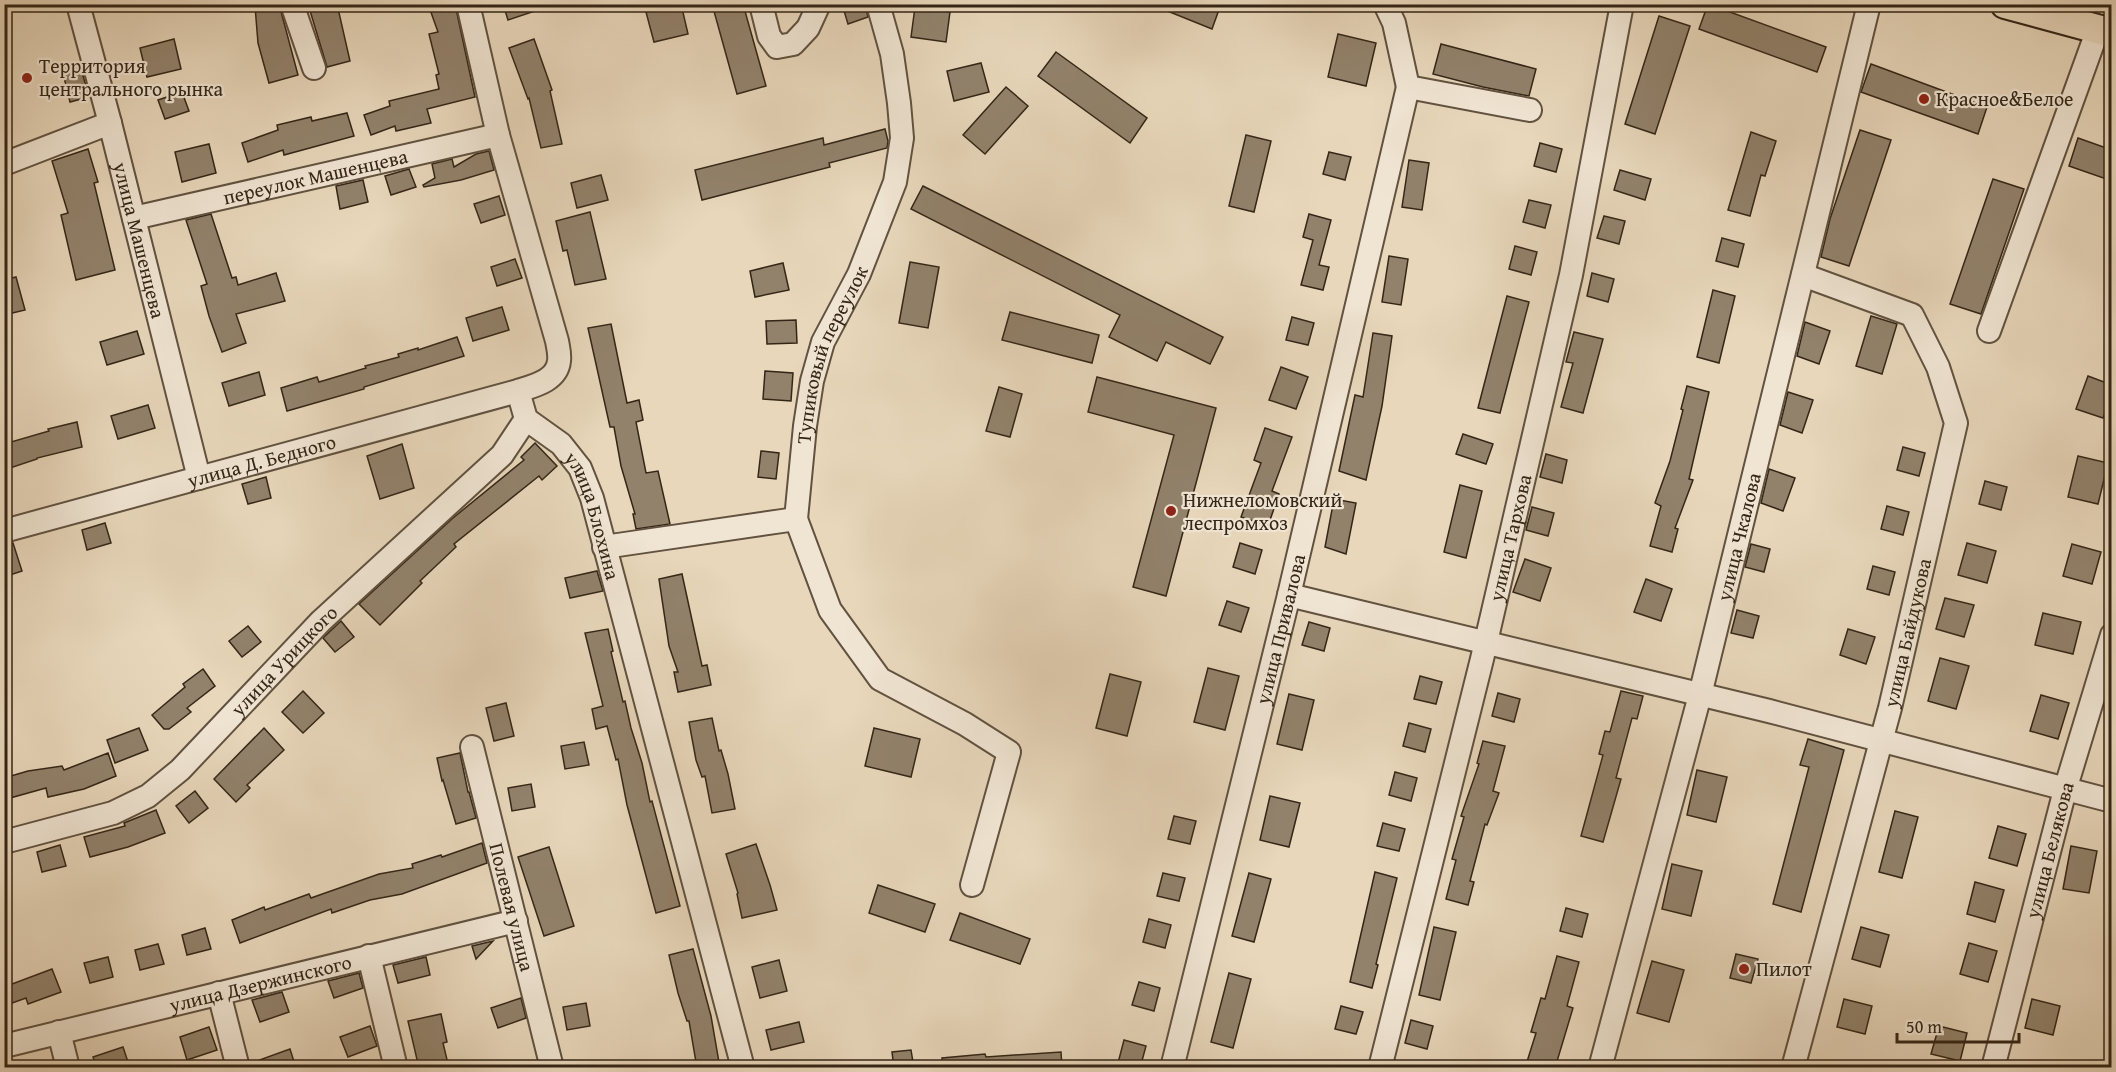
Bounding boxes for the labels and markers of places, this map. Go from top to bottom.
place label: Территория центрального рынка [39,51,224,103]
marker: Территория центрального рынка [20,71,34,85]
place label: Красное&Белое [1936,84,2074,113]
marker: Красное&Белое [1917,92,1931,106]
place label: Нижнеломовский леспромхоз [1183,485,1343,537]
marker: Нижнеломовский леспромхоз [1164,504,1178,518]
place label: Пилот [1756,954,1812,983]
marker: Пилот [1737,962,1751,976]

